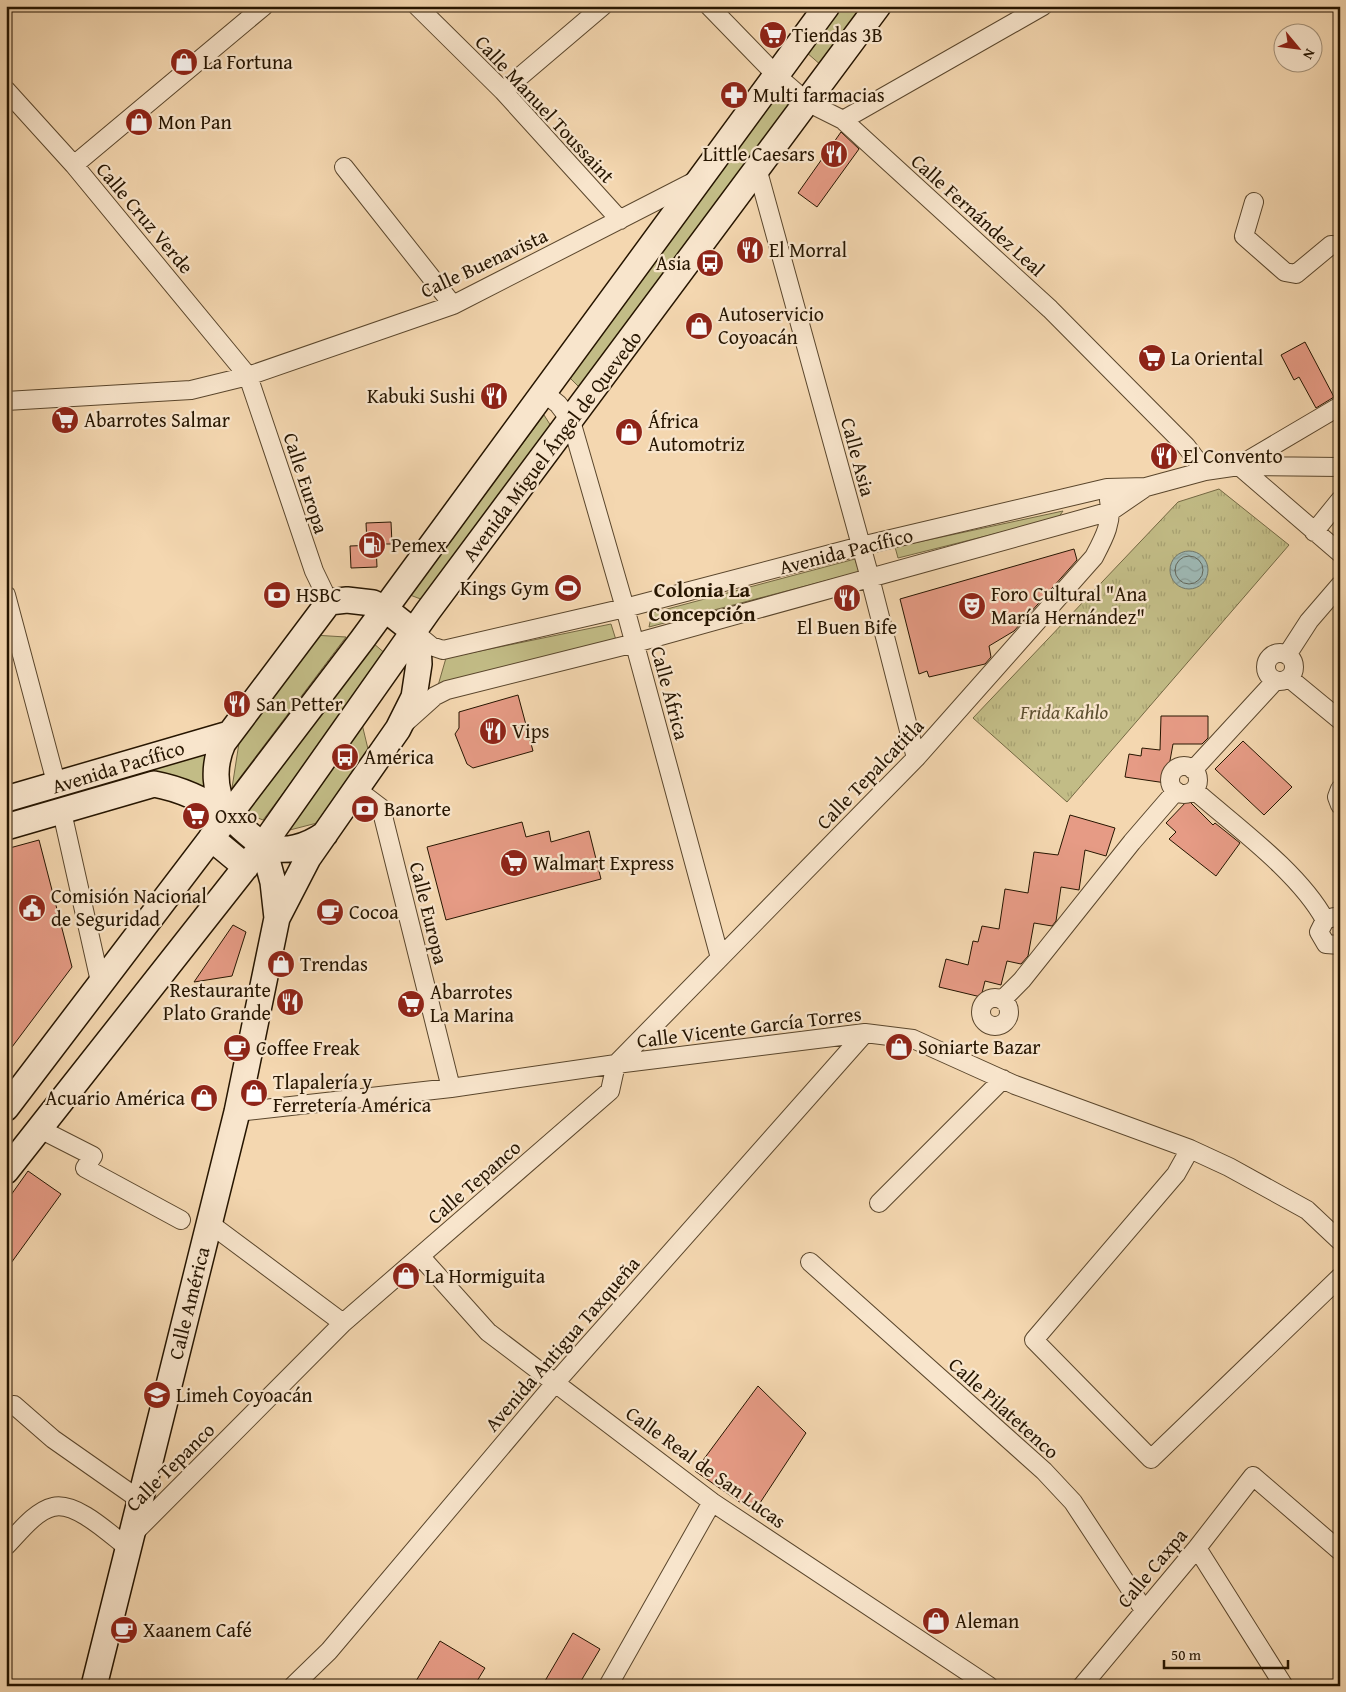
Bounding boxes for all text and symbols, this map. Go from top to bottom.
supermarket icon: Tiendas 3B [758,20,788,50]
place label: Tiendas 3B [792,20,883,49]
north arrow [1274,22,1324,72]
street label: Calle Manuel Toussaint [469,28,622,189]
text: N [1298,45,1320,64]
shop icon: La Fortuna [169,47,199,77]
place label: La Fortuna [203,47,293,76]
pharmacy icon: Multi farmacias [719,80,749,110]
place label: Multi farmacias [753,80,885,109]
shop icon: Mon Pan [124,107,154,137]
place label: Mon Pan [158,107,232,136]
place label: Little Caesars [703,139,815,168]
restaurant icon: Little Caesars [819,139,849,169]
street label: Calle Fernández Leal [905,147,1052,283]
street label: Calle Cruz Verde [90,156,201,280]
street label: Calle Buenavista [415,220,553,305]
restaurant icon: El Morral [735,235,765,265]
place label: El Morral [769,235,847,264]
place label: Asia [656,248,692,277]
bus stop icon: Asia [695,248,725,278]
place label: Autoservicio Coyoacán [718,299,824,351]
shop icon: Autoservicio Coyoacán [684,311,714,341]
street label: Avenida Miguel Ángel de Quevedo [455,324,648,567]
supermarket icon: La Oriental [1137,343,1167,373]
place label: La Oriental [1171,343,1264,372]
place label: Kabuki Sushi [367,381,475,410]
restaurant icon: Kabuki Sushi [479,381,509,411]
supermarket icon: Abarrotes Salmar [50,405,80,435]
place label: Abarrotes Salmar [84,405,230,434]
place label: África Automotriz [648,406,745,458]
street label: Calle Asia [834,414,883,500]
shop icon: África Automotriz [614,417,644,447]
street label: Calle Europa [277,429,337,538]
restaurant icon: El Convento [1149,441,1179,471]
place label: El Convento [1183,441,1283,470]
street label: Avenida Pacífico [776,520,916,581]
fuel station icon: Pemex [357,530,387,560]
place label: Pemex [391,530,448,559]
place label: Kings Gym [460,573,550,602]
sports icon: Kings Gym [553,573,583,603]
district label: Colonia La Concepción [648,574,756,629]
place label: Foro Cultural "Ana María Hernández" [991,579,1148,631]
bank icon: HSBC [262,580,292,610]
place label: HSBC [296,580,341,609]
restaurant icon: El Buen Bife [832,583,862,613]
theatre icon: Foro Cultural "Ana María Hernández" [957,591,987,621]
place label: El Buen Bife [797,612,897,641]
street label: Calle África [644,643,697,744]
restaurant icon: San Petter [222,689,252,719]
place label: San Petter [256,689,343,718]
park label: Frida Kahlo [1019,697,1109,726]
street label: Calle Tepalcatitla [809,711,931,836]
restaurant icon: Vips [478,716,508,746]
place label: Vips [512,716,550,745]
street label: Avenida Pacífico [48,733,188,800]
bus stop icon: América [330,742,360,772]
place label: América [364,742,435,771]
bank icon: Banorte [350,794,380,824]
place label: Banorte [384,794,451,823]
supermarket icon: Oxxo [181,801,211,831]
place label: Oxxo [215,801,257,830]
supermarket icon: Walmart Express [499,848,529,878]
place label: Walmart Express [533,848,674,877]
street label: Calle Europa [403,859,456,968]
place label: Comisión Nacional de Seguridad [51,881,207,933]
public building icon: Comisión Nacional de Seguridad [17,893,47,923]
cafe icon: Cocoa [315,897,345,927]
place label: Cocoa [349,897,399,926]
shop icon: Trendas [266,949,296,979]
place label: Trendas [300,949,368,978]
place label: Restaurante Plato Grande [163,975,271,1027]
place label: Abarrotes La Marina [430,977,515,1029]
restaurant icon: Restaurante Plato Grande [275,987,305,1017]
supermarket icon: Abarrotes La Marina [396,989,426,1019]
street label: Calle Vicente García Torres [635,998,863,1055]
shop icon: Soniarte Bazar [884,1032,914,1062]
place label: Soniarte Bazar [918,1032,1041,1061]
cafe icon: Coffee Freak [222,1033,252,1063]
place label: Coffee Freak [256,1033,361,1062]
place label: Tlapalería y Ferretería América [273,1067,432,1119]
shop icon: Tlapalería y Ferretería América [239,1078,269,1108]
place label: Acuario América [45,1083,186,1112]
shop icon: Acuario América [189,1083,219,1113]
street label: Calle Tepanco [420,1133,527,1231]
street label: Calle América [160,1243,217,1362]
street label: Avenida Antigua Taxqueña [477,1249,646,1438]
shop icon: La Hormiguita [391,1261,421,1291]
place label: La Hormiguita [425,1261,546,1290]
street label: Calle Pilatetenco [943,1350,1066,1465]
school or university icon: Limeh Coyoacán [142,1380,172,1410]
place label: Limeh Coyoacán [176,1380,313,1409]
street label: Calle Real de San Lucas [620,1398,792,1535]
street label: Calle Tepanco [118,1415,221,1518]
street label: Calle Caxpa [1110,1521,1194,1614]
shop icon: Aleman [921,1606,951,1636]
place label: Aleman [955,1606,1019,1635]
cafe icon: Xaanem Café [109,1615,139,1645]
place label: Xaanem Café [143,1615,252,1644]
scale bar [1164,1637,1287,1669]
text: 50 m [1171,1644,1202,1665]

